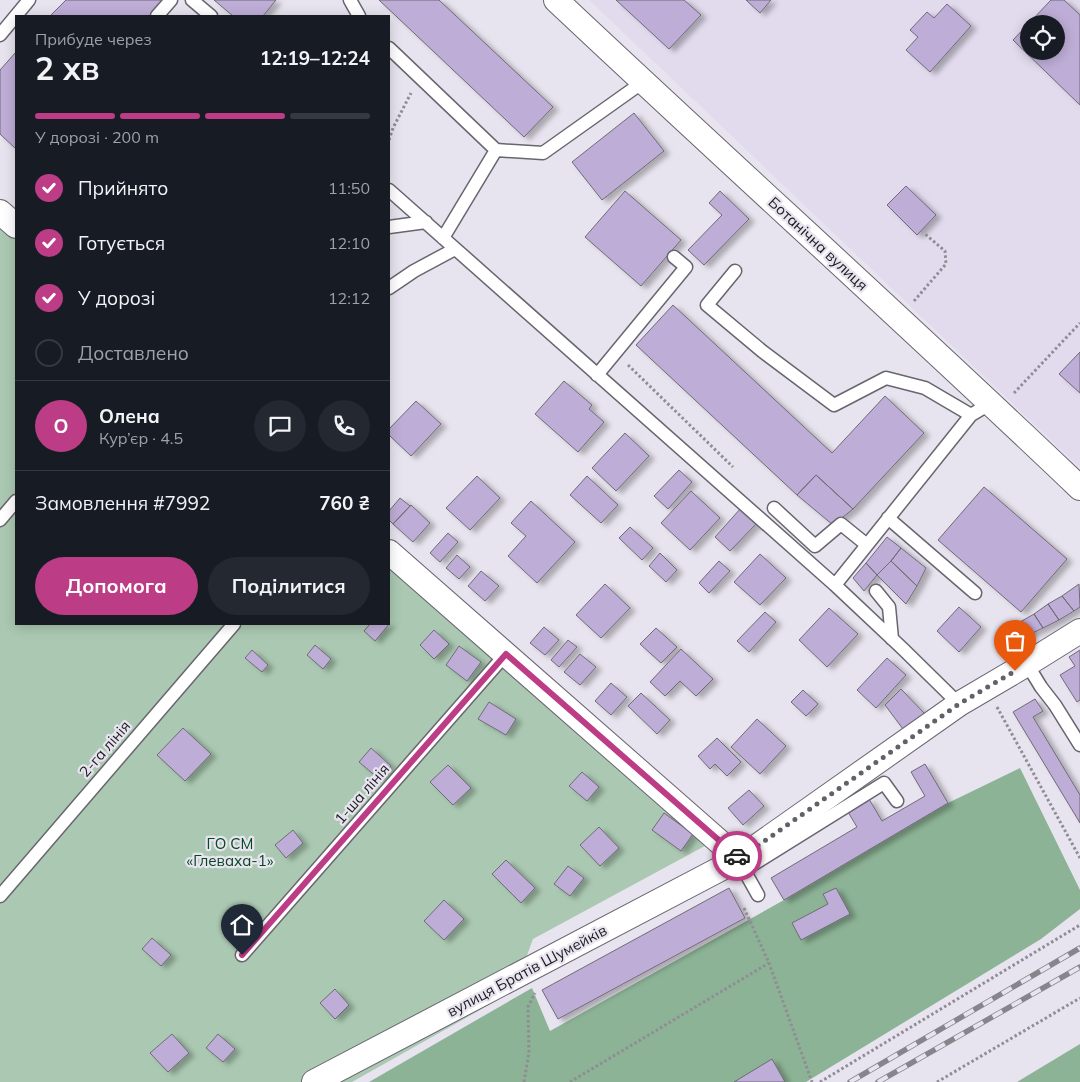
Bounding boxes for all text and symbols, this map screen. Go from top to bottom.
map controls [1020,15,1065,60]
button: locate [1020,15,1065,60]
text: Прибуде через [35,29,152,49]
text: 12:19–12:24 [260,46,370,70]
text: 2 хв [35,48,100,88]
text: У дорозі · 200 m [35,127,159,147]
icon: check [35,174,63,202]
text: Прийнято [78,176,168,200]
text: 11:50 [328,178,370,198]
street label: Ботанічна вулиця [765,193,872,295]
icon: check [35,229,63,257]
text: Готується [78,231,165,255]
text: 12:10 [328,233,370,253]
icon: check [35,284,63,312]
text: У дорозі [78,286,155,310]
text: 12:12 [328,288,370,308]
text: Доставлено [78,341,189,365]
button: chat [254,400,306,452]
button: phone [318,400,370,452]
text: Олена [99,404,160,428]
text: О [54,414,68,438]
text: Кур’єр · 4.5 [99,428,183,448]
text: Замовлення #7992 [35,491,210,515]
text: 760 ₴ [319,491,370,515]
button: Допомога [35,557,198,615]
button: Поділитися [208,557,370,615]
pin [994,620,1036,671]
icon: bag [1001,627,1029,655]
street label: 2-га лінія [75,717,134,781]
street label: 1-ша лінія [330,759,393,828]
courier [712,831,762,881]
park label: ГО СМ «Глеваха-1» [187,834,274,870]
icon: car [723,842,751,870]
pin [221,904,263,955]
icon: home [228,911,256,939]
street label: вулиця Братів Шумейків [444,920,610,1021]

